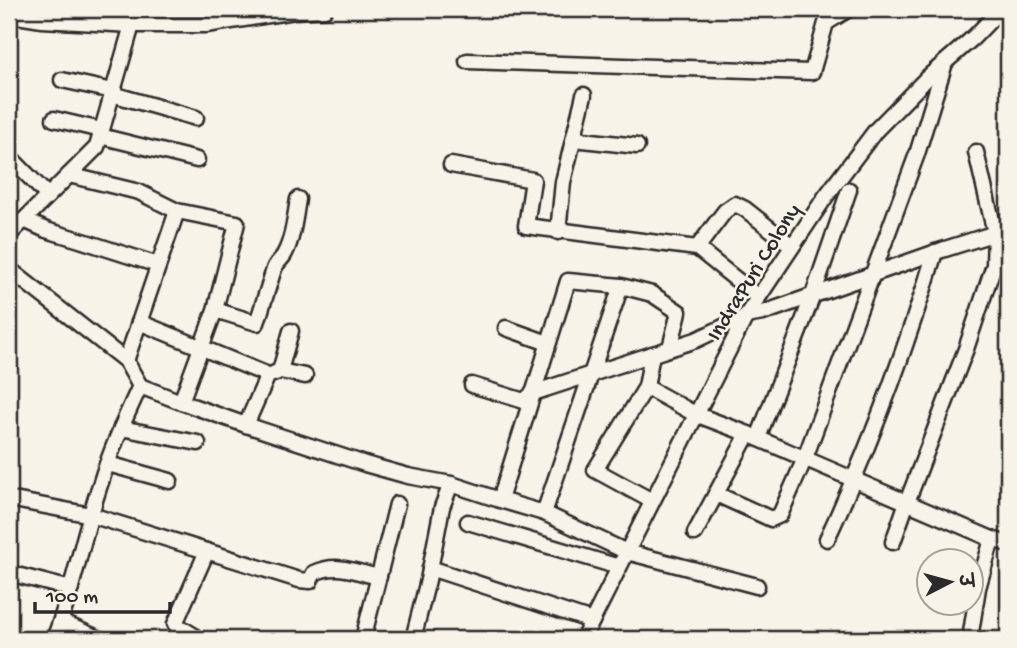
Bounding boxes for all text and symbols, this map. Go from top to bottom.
street label: IndraPuri Colony [702,199,808,346]
north arrow [916,546,986,616]
scale bar [35,571,170,615]
text: उ [951,571,976,590]
text: 100 m [45,586,98,611]

